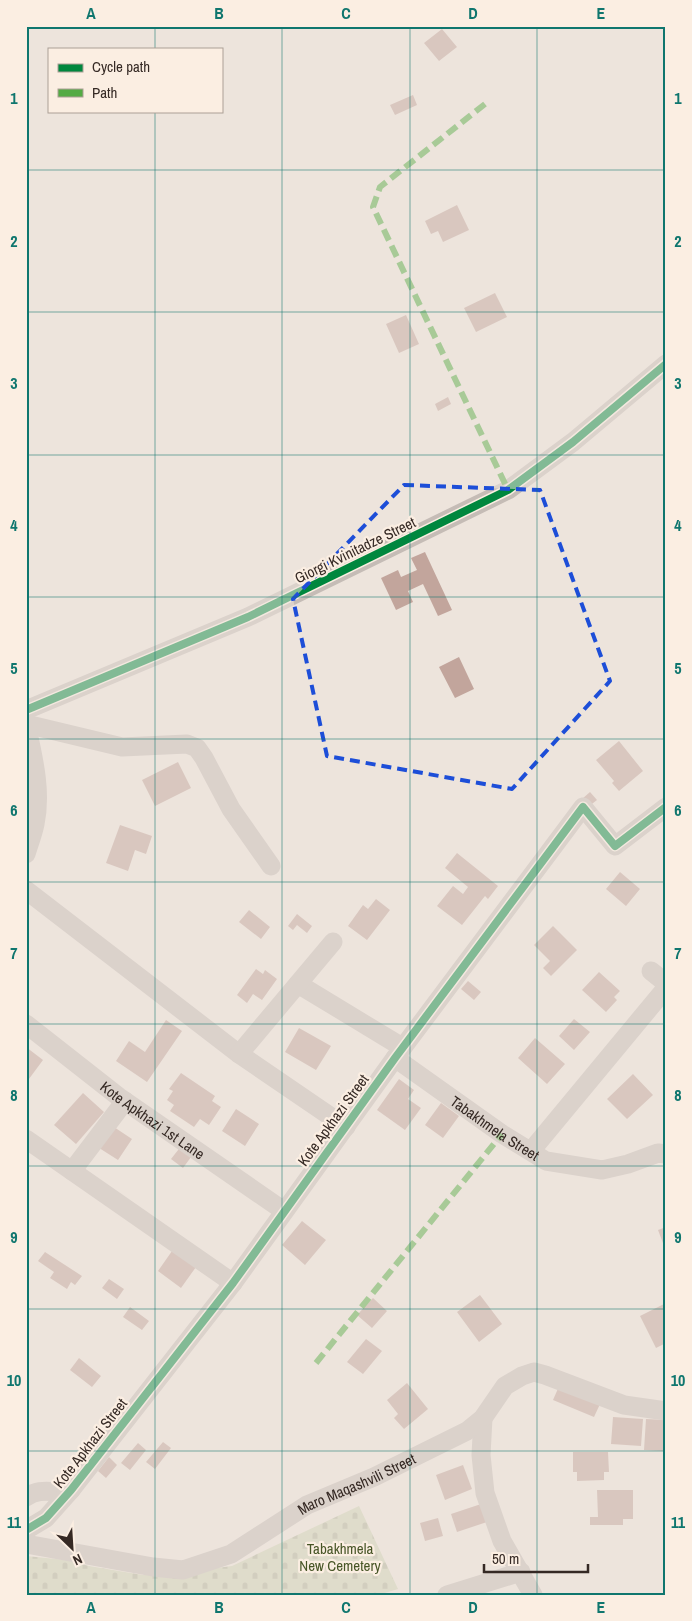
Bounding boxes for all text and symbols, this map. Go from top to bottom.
text: A [86,2,96,24]
text: B [214,2,224,24]
text: C [341,2,351,24]
text: D [468,2,478,24]
text: E [597,2,606,24]
legend [48,48,222,112]
text: Cycle path [92,56,150,77]
text: Path [92,82,117,103]
text: 1 [10,87,18,109]
text: 1 [674,87,682,109]
text: 2 [10,230,18,252]
text: 2 [674,230,682,252]
text: 3 [10,372,18,394]
text: 3 [674,372,682,394]
street label: Giorgi Kvinitadze Street [291,511,419,588]
text: 4 [10,514,18,536]
text: 4 [674,514,682,536]
text: 5 [10,657,18,679]
text: 5 [674,657,682,679]
text: 6 [10,799,18,821]
text: 6 [674,799,682,821]
text: 7 [10,942,18,964]
text: 7 [674,942,682,964]
street label: Kote Apkhazi Street [293,1069,374,1170]
street label: Kote Apkhazi 1st Lane [96,1076,209,1164]
text: 8 [10,1084,18,1106]
text: 8 [674,1084,682,1106]
street label: Tabakhmela Street [446,1090,544,1165]
text: 9 [10,1226,18,1248]
text: 9 [674,1226,682,1248]
text: 10 [7,1369,21,1391]
text: 10 [671,1369,685,1391]
street label: Kote Apkhazi Street [48,1393,132,1492]
street label: Maro Maqashvili Street [293,1447,419,1519]
text: 11 [7,1511,22,1533]
text: 11 [671,1511,686,1533]
north arrow [48,1524,98,1574]
park label: Tabakhmela New Cemetery [299,1538,382,1576]
scale bar [484,1541,588,1573]
text: 50 m [492,1548,519,1569]
text: N [70,1550,85,1570]
text: A [86,1596,96,1618]
text: B [214,1596,224,1618]
text: C [341,1596,351,1618]
text: D [468,1596,478,1618]
text: E [597,1596,606,1618]

